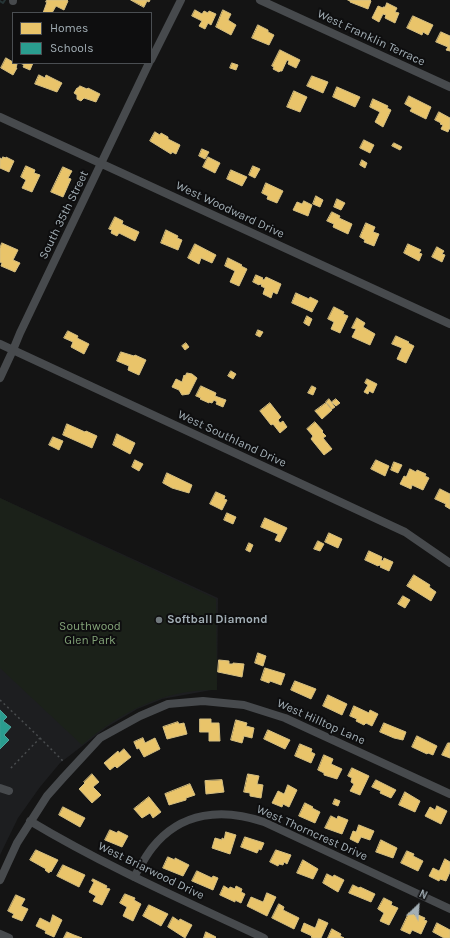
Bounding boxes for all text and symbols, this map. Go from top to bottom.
street label: West Franklin Terrace [315,7,427,69]
legend [12,12,152,64]
text: Homes [50,21,88,35]
text: Schools [50,41,93,55]
street label: South 35th Street [36,168,92,262]
street label: West Woodward Drive [173,178,287,242]
street label: West Southland Drive [175,407,289,471]
place label: Softball Diamond [167,613,268,627]
marker: Softball Diamond [154,615,164,625]
park label: Southwood Glen Park [59,620,121,648]
street label: West Hilltop Lane [275,696,367,748]
street label: West Thorncrest Drive [254,802,370,864]
street label: West Briarwood Drive [96,839,206,903]
north arrow [398,886,438,926]
text: N [417,887,430,902]

